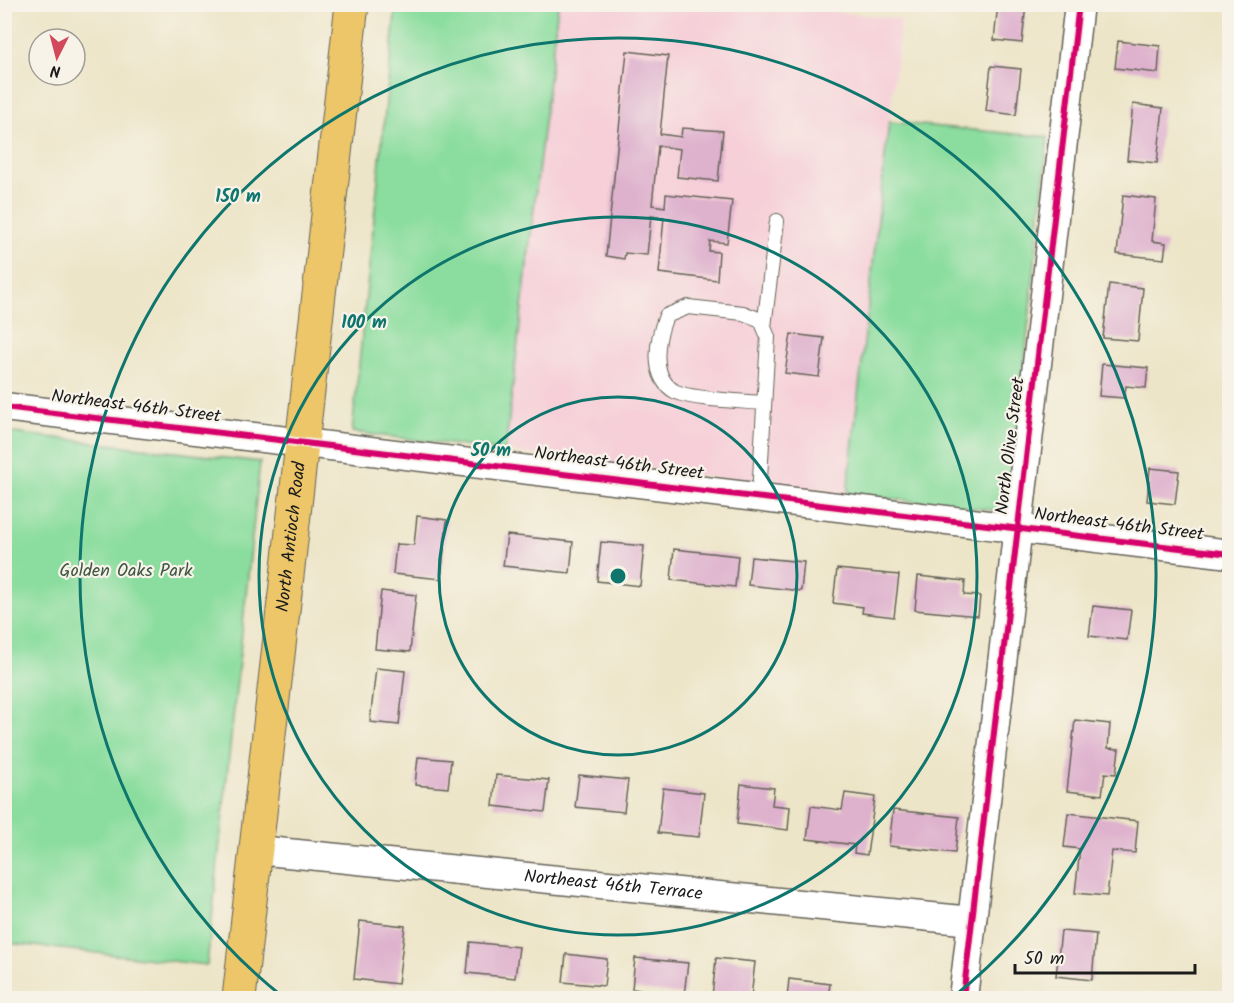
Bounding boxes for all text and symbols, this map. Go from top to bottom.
north arrow [27,27,87,87]
text: N [49,57,62,83]
text: 150 m [215,183,261,212]
text: 100 m [341,309,387,338]
street label: North Olive Street [988,375,1034,516]
street label: Northeast 46th Street [50,382,224,432]
text: 50 m [470,437,511,466]
street label: Northeast 46th Street [533,439,707,489]
street label: North Antioch Road [268,459,314,614]
street label: Northeast 46th Street [1033,500,1207,550]
park label: Golden Oaks Park [60,557,193,586]
centre of rings [608,566,628,586]
street label: Northeast 46th Terrace [523,862,704,909]
scale bar [1015,937,1195,975]
text: 50 m [1024,945,1064,974]

